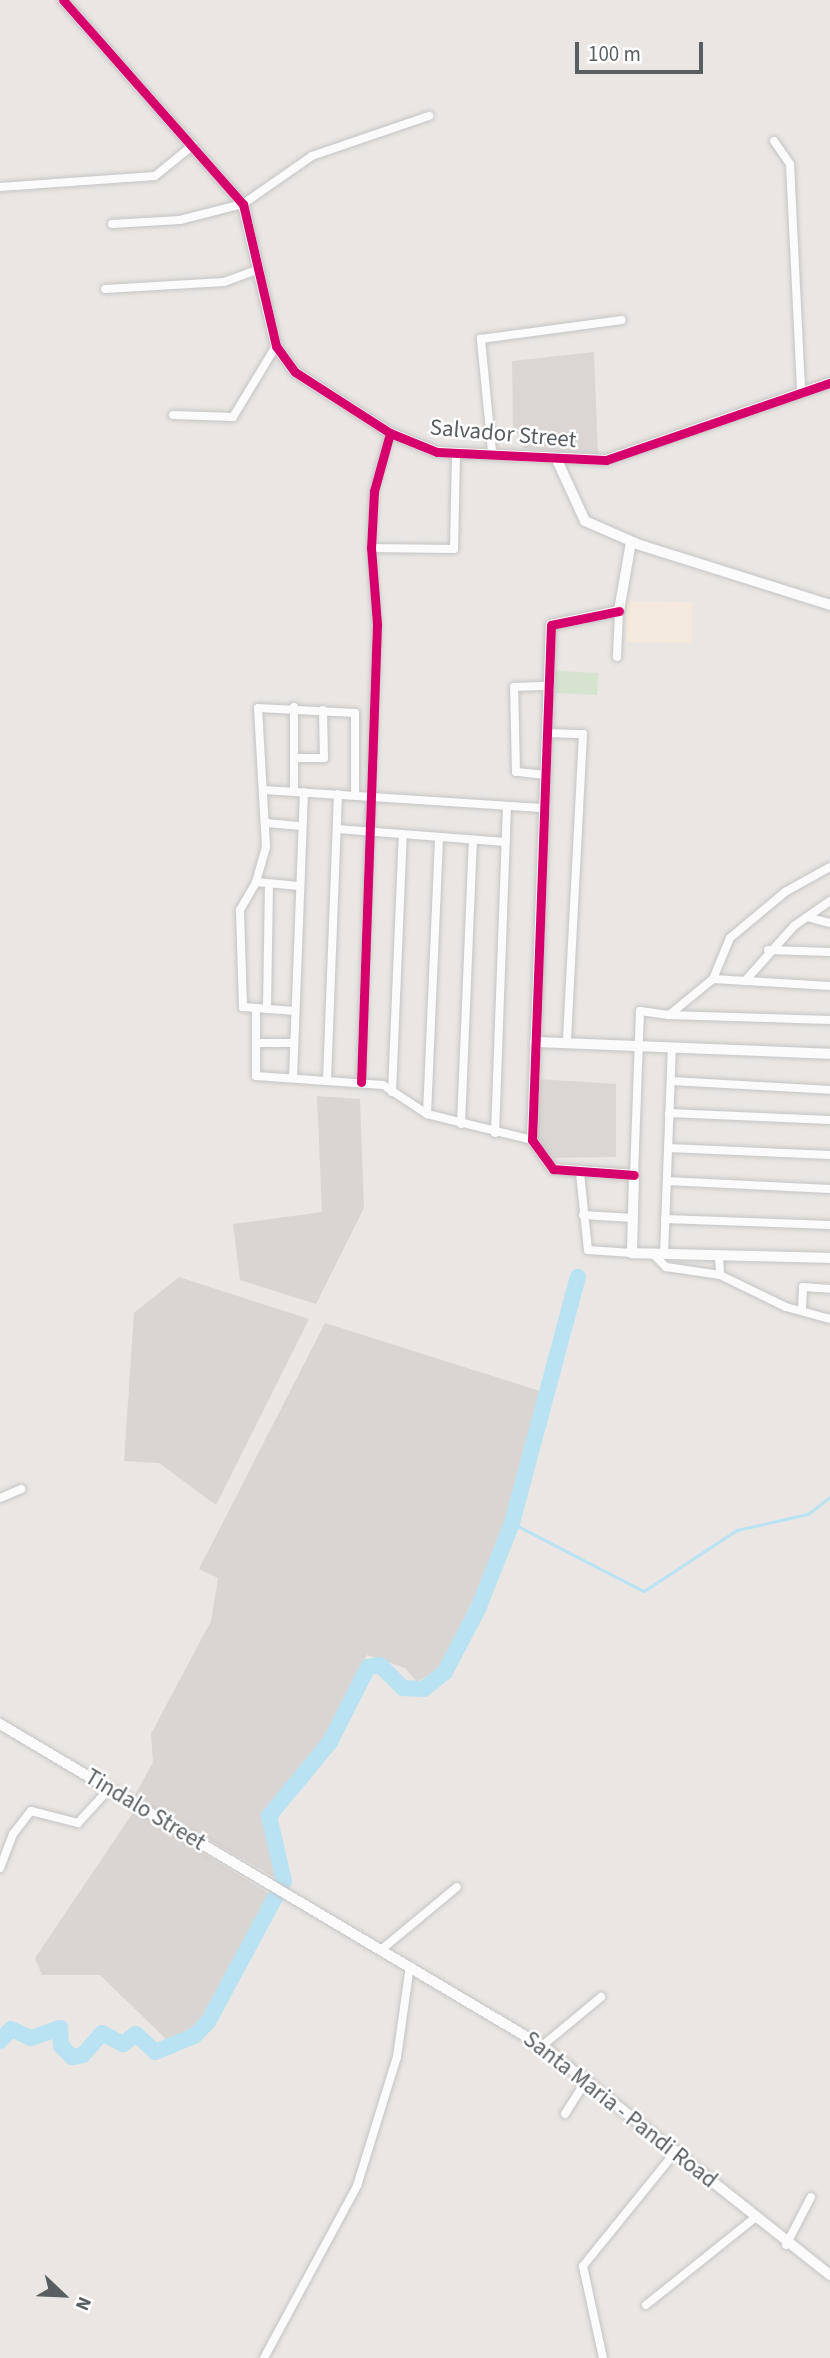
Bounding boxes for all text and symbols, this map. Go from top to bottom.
scale bar [578,28,706,72]
text: 100 m [588,39,641,69]
street label: Salvador Street [429,414,577,454]
street label: Tindalo Street [80,1763,210,1857]
street label: Santa Maria - Pandi Road [518,2026,722,2194]
north arrow [28,2260,98,2330]
text: N [68,2292,98,2314]

